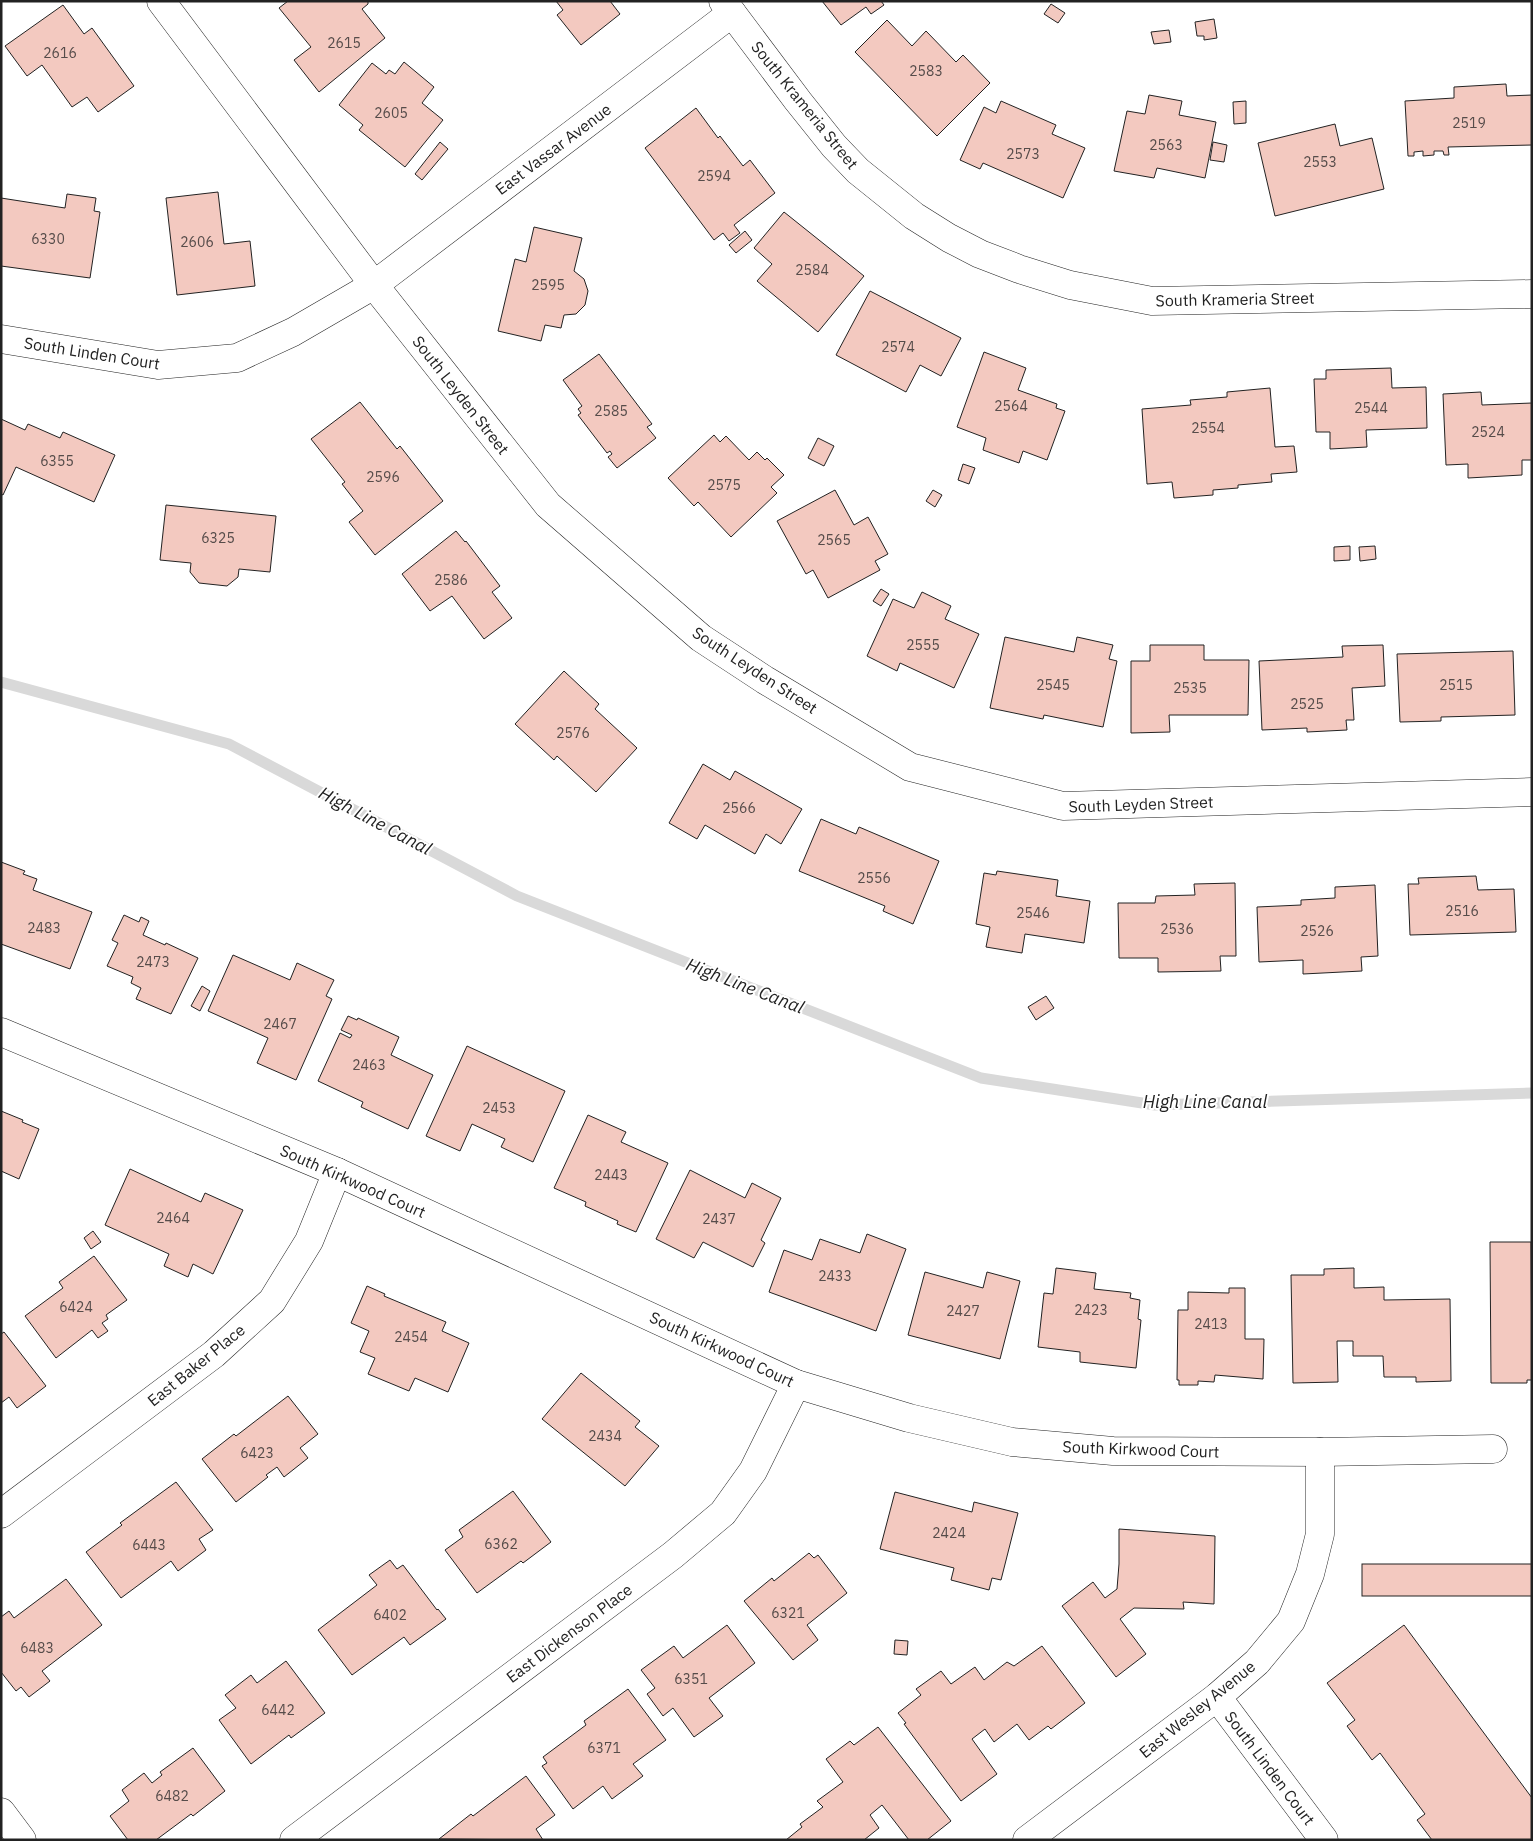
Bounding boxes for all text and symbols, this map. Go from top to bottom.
house number: 2615 [327,34,361,52]
street label: South Krameria Street [747,37,863,173]
house number: 2616 [43,44,77,62]
house number: 2583 [909,62,943,80]
street label: East Vassar Avenue [491,99,615,199]
house number: 2605 [374,104,408,122]
house number: 2519 [1452,114,1486,132]
house number: 2563 [1149,136,1183,154]
house number: 2573 [1006,145,1040,163]
house number: 2553 [1303,153,1337,171]
house number: 2594 [697,167,731,185]
house number: 6330 [31,230,65,248]
house number: 2606 [180,233,214,251]
house number: 2584 [795,261,829,279]
house number: 2595 [531,276,565,294]
street label: South Krameria Street [1155,288,1315,310]
street label: South Linden Court [23,332,161,374]
street label: South Leyden Street [408,332,514,458]
house number: 2574 [881,338,915,356]
house number: 2564 [994,397,1028,415]
house number: 2544 [1354,399,1388,417]
house number: 2585 [594,402,628,420]
house number: 2554 [1191,419,1225,437]
house number: 2524 [1471,423,1505,441]
house number: 6355 [40,452,74,470]
house number: 2596 [366,468,400,486]
house number: 2575 [707,476,741,494]
house number: 6325 [201,529,235,547]
house number: 2565 [817,531,851,549]
house number: 2586 [434,571,468,589]
street label: South Leyden Street [689,622,821,718]
house number: 2555 [906,636,940,654]
house number: 2545 [1036,676,1070,694]
house number: 2515 [1439,676,1473,694]
house number: 2535 [1173,679,1207,697]
house number: 2525 [1290,695,1324,713]
house number: 2576 [556,724,590,742]
water label: High Line Canal [315,781,436,860]
street label: South Leyden Street [1068,791,1214,817]
house number: 2566 [722,799,756,817]
house number: 2556 [857,869,891,887]
house number: 2516 [1445,902,1479,920]
house number: 2546 [1016,904,1050,922]
house number: 2483 [27,919,61,937]
house number: 2536 [1160,920,1194,938]
house number: 2526 [1300,922,1334,940]
house number: 2473 [136,953,170,971]
water label: High Line Canal [683,953,808,1019]
house number: 2467 [263,1015,297,1033]
house number: 2463 [352,1056,386,1074]
water label: High Line Canal [1143,1090,1267,1113]
house number: 2453 [482,1099,516,1117]
street label: South Kirkwood Court [277,1140,429,1222]
house number: 2443 [594,1166,628,1184]
house number: 2464 [156,1209,190,1227]
house number: 2437 [702,1210,736,1228]
house number: 2433 [818,1267,852,1285]
house number: 6424 [59,1298,93,1316]
house number: 2423 [1074,1301,1108,1319]
house number: 2427 [946,1302,980,1320]
street label: South Kirkwood Court [647,1307,797,1391]
house number: 2413 [1194,1315,1228,1333]
street label: East Baker Place [143,1319,249,1410]
house number: 2454 [394,1328,428,1346]
house number: 2434 [588,1427,622,1445]
street label: South Kirkwood Court [1062,1436,1220,1462]
house number: 6423 [240,1444,274,1462]
house number: 2424 [932,1524,966,1542]
house number: 6362 [484,1535,518,1553]
house number: 6443 [132,1536,166,1554]
street label: East Dickenson Place [502,1579,636,1687]
house number: 6321 [771,1604,805,1622]
house number: 6402 [373,1606,407,1624]
house number: 6483 [20,1639,54,1657]
street label: East Wesley Avenue [1135,1656,1259,1762]
house number: 6351 [674,1670,708,1688]
house number: 6442 [261,1701,295,1719]
street label: South Linden Court [1221,1707,1319,1829]
house number: 6371 [587,1739,621,1757]
house number: 6482 [155,1787,189,1805]

